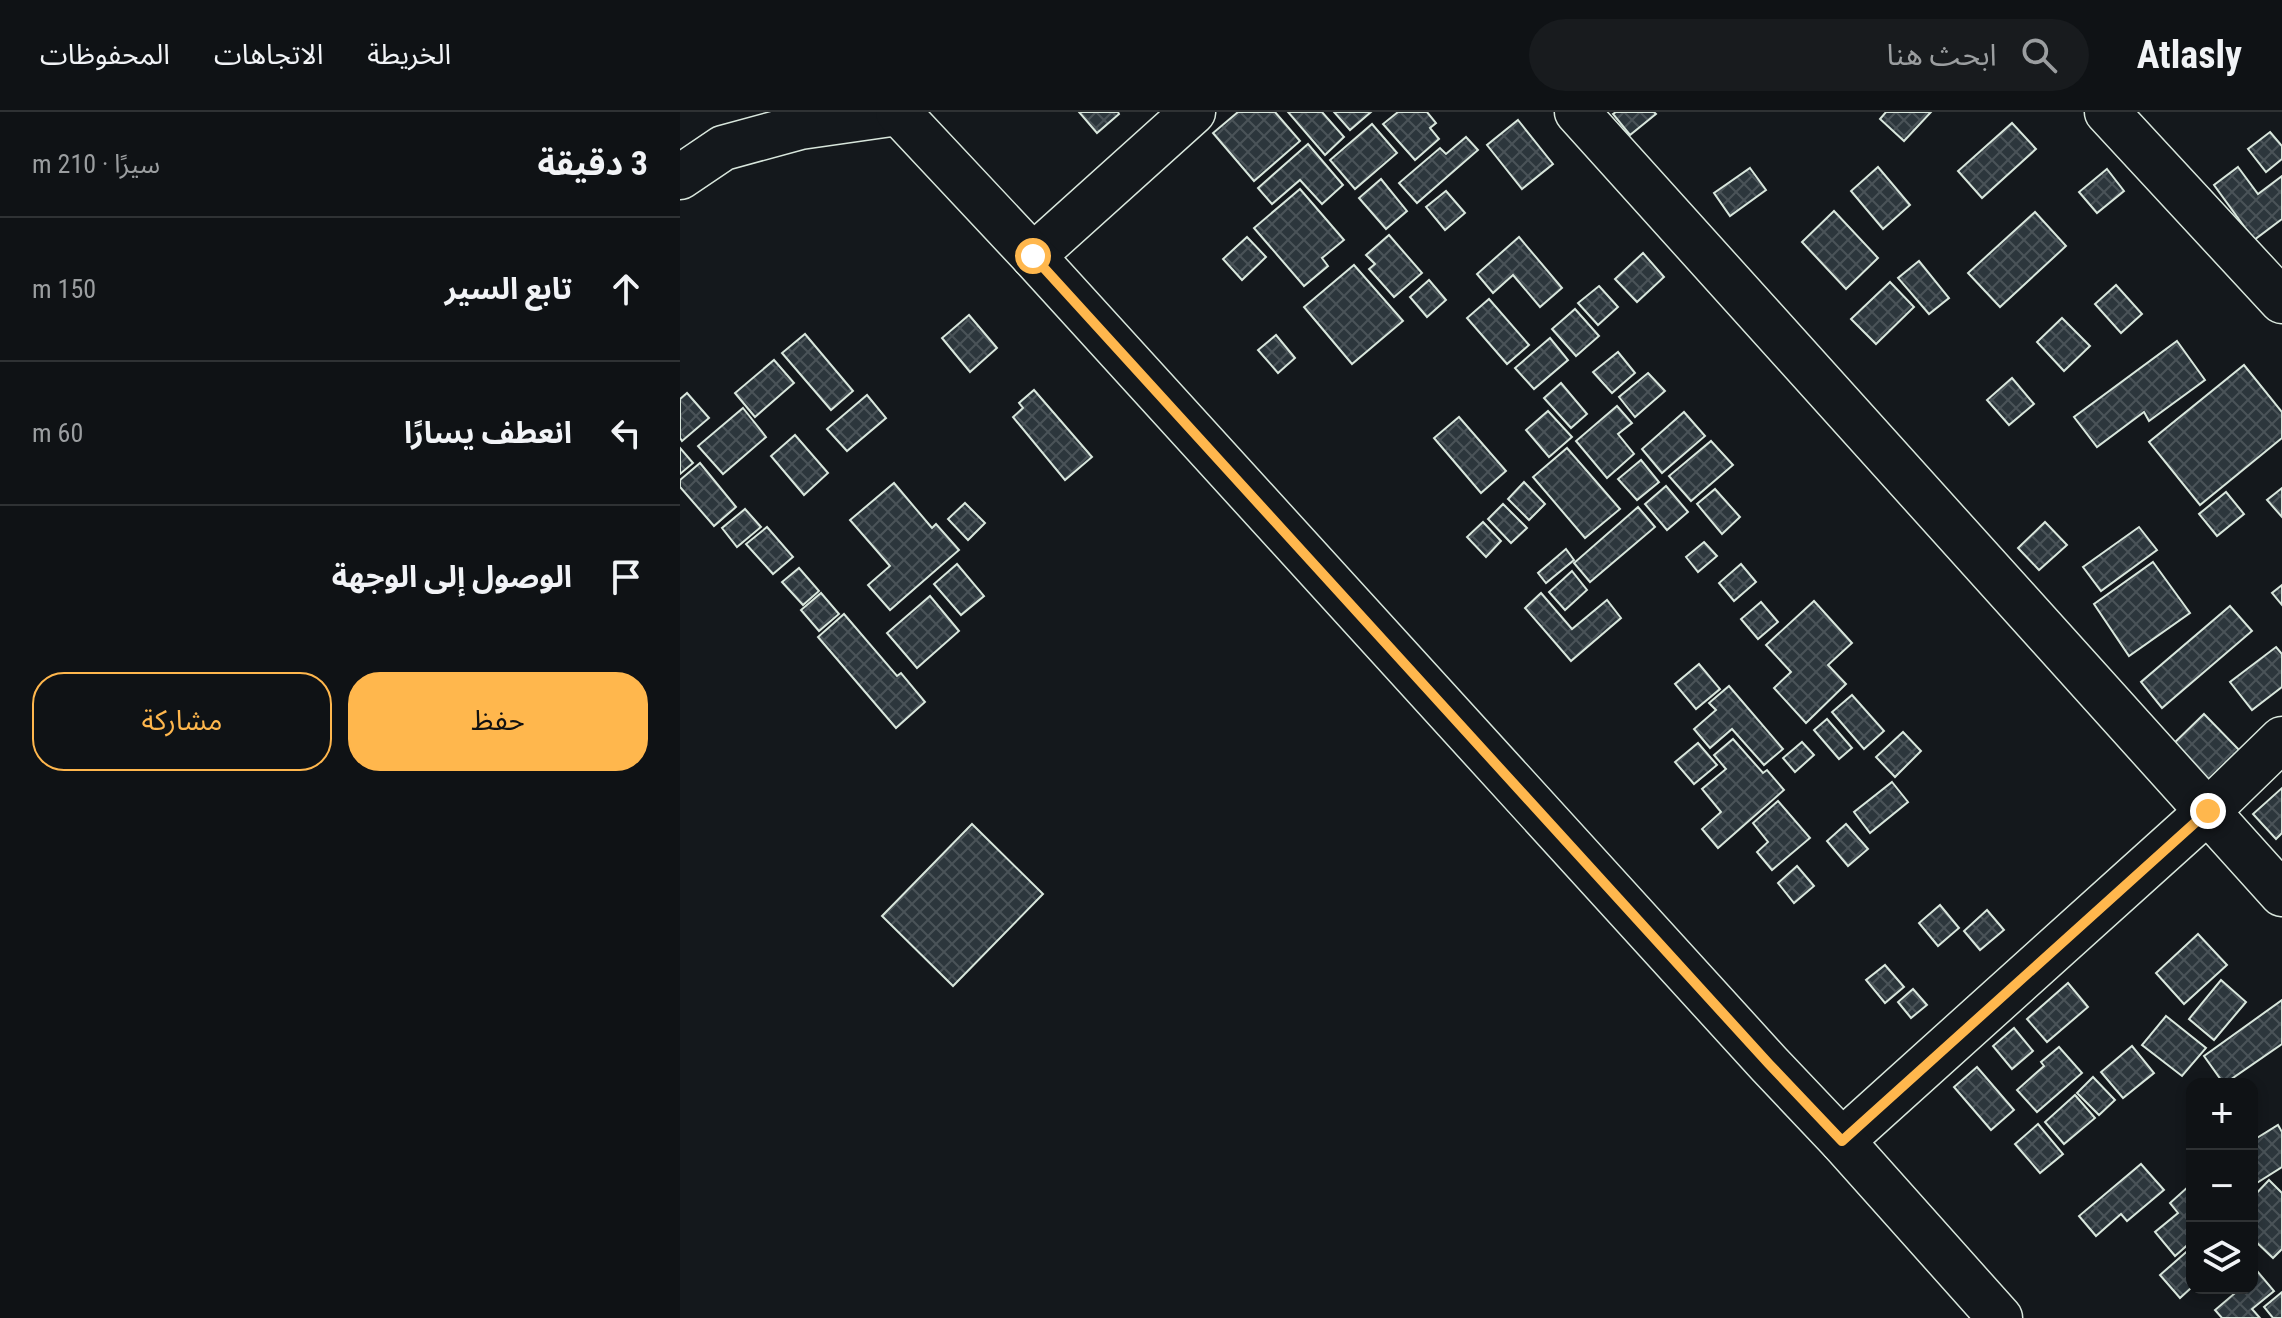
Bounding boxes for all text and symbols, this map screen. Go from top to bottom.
search box [1529,19,2089,91]
icon: search [2017,33,2061,77]
text: Atlasly [2137,33,2242,77]
text: ابحث هنا [1886,37,1997,72]
text: المحفوظات [40,38,170,71]
text: الاتجاهات [214,38,323,71]
text: الخريطة [367,38,451,71]
text: 3 دقيقة [537,143,648,183]
text: سيرًا · 210 m [32,149,160,179]
route start [1015,238,1051,274]
icon: ahead [604,267,648,311]
text: تابع السير [445,271,572,306]
text: 150 m [32,274,96,304]
icon: left [604,411,648,455]
text: انعطف يسارًا [404,415,572,450]
text: 60 m [32,418,83,448]
icon: arrive [604,555,648,599]
text: الوصول إلى الوجهة [332,559,572,594]
button: مشاركة [32,672,332,771]
button: حفظ [348,672,648,771]
route end [2190,793,2226,829]
map controls [2186,1078,2258,1294]
button: + [2186,1078,2258,1150]
button: − [2186,1150,2258,1222]
button: layers [2186,1222,2258,1294]

